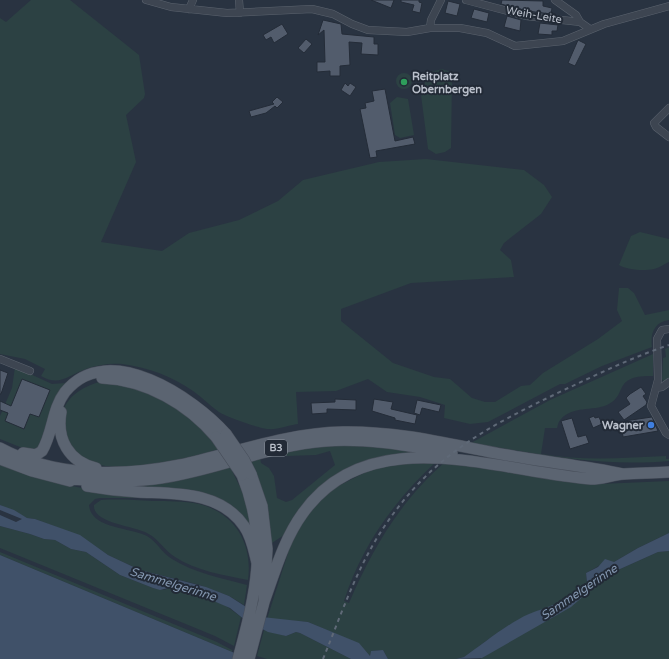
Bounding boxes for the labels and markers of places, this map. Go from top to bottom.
place label: Reitplatz Obernbergen [412,70,482,97]
marker: Reitplatz Obernbergen [399,77,409,87]
place label: Wagner [602,419,644,433]
marker: Wagner [646,420,656,430]

